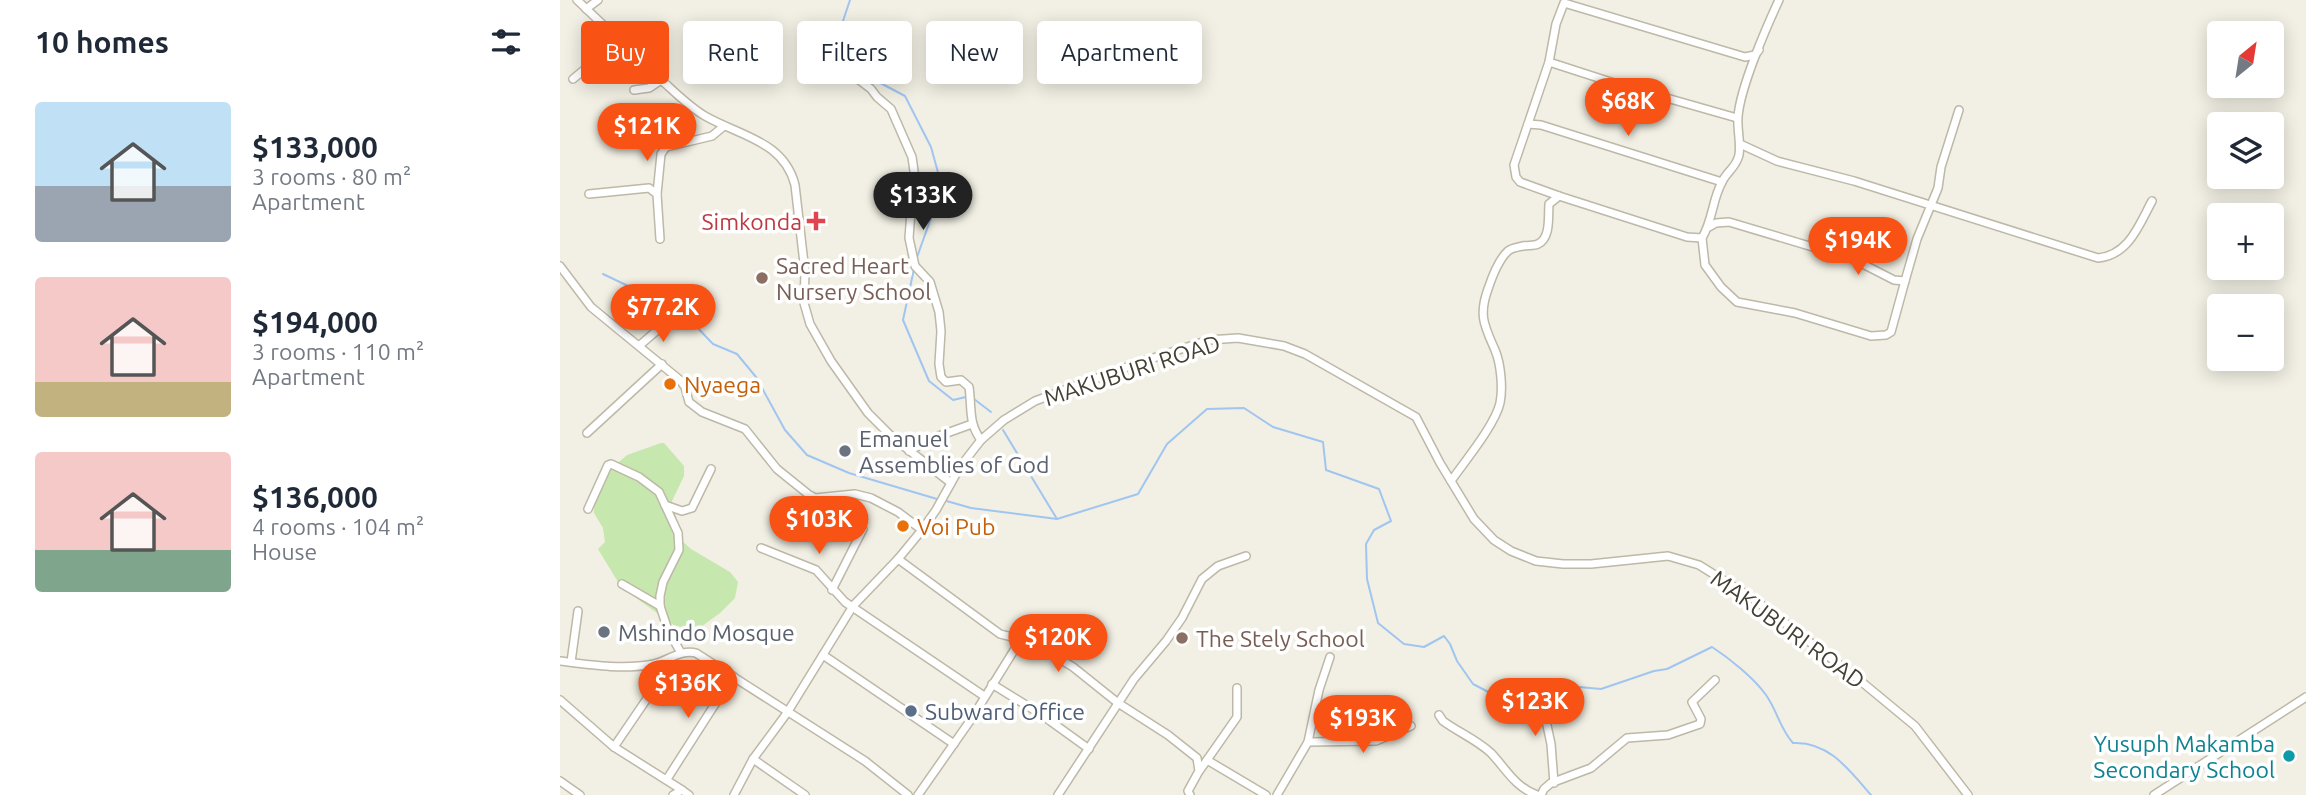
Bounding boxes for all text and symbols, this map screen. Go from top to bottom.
chip: Buy [581,21,669,84]
chip: Rent [683,21,783,84]
chip: Filters [797,21,912,84]
chip: New [926,21,1023,84]
chip: Apartment [1037,21,1202,84]
north arrow [2207,21,2284,98]
map controls [2207,21,2284,371]
icon: filters [487,23,525,61]
text: 10 homes [35,25,169,59]
pin: $68K [1587,78,1669,138]
text: $68K [1601,88,1655,113]
pin: $121K [598,104,696,163]
button: layers [2207,112,2284,189]
text: $121K [613,113,681,138]
icon: home [91,130,175,214]
text: $133,000 [252,130,378,164]
text: 3 rooms · 80 m² [252,164,411,189]
pin: $133K [874,173,972,232]
text: $133K [889,182,957,207]
text: Apartment [252,189,365,214]
button: + [2207,203,2284,280]
place label: Simkonda [701,209,802,234]
marker: Simkonda [808,213,824,229]
pin: $194K [1809,218,1907,277]
text: $194K [1824,227,1892,252]
place label: Sacred Heart Nursery School [776,253,931,304]
marker: Sacred Heart Nursery School [754,270,770,286]
pin: $77.2K [606,284,720,344]
text: $77.2K [627,294,699,319]
button: − [2207,294,2284,371]
icon: home [91,305,175,389]
text: $194,000 [252,305,378,339]
street label: MAKUBURI ROAD [1041,330,1223,410]
text: 3 rooms · 110 m² [252,339,424,364]
text: Apartment [252,364,365,389]
place label: Nyaega [684,372,761,397]
marker: Nyaega [662,376,678,392]
place label: Emanuel Assemblies of God [859,426,1049,477]
marker: Emanuel Assemblies of God [837,443,853,459]
icon: home [91,480,175,564]
text: $136,000 [252,480,378,514]
pin: $103K [770,496,868,556]
text: $103K [785,506,853,531]
text: 4 rooms · 104 m² [252,514,424,539]
place label: Voi Pub [917,514,995,539]
marker: Voi Pub [895,518,911,534]
text: House [252,539,317,564]
street label: MAKUBURI ROAD [1706,565,1870,693]
pin: $120K [1009,614,1107,674]
place label: Mshindo Mosque [618,620,795,645]
marker: Mshindo Mosque [596,624,612,640]
text: $120K [1024,624,1092,649]
place label: The Stely School [1196,626,1365,651]
marker: The Stely School [1174,630,1190,646]
pin: $136K [639,660,737,720]
text: $136K [654,670,722,695]
pin: $123K [1486,678,1584,738]
text: $123K [1501,688,1569,713]
pin: $193K [1314,696,1412,755]
place label: Subward Office [925,699,1085,724]
marker: Subward Office [903,703,919,719]
text: $193K [1329,705,1397,730]
place label: Yusuph Makamba Secondary School [2093,731,2275,782]
marker: Yusuph Makamba Secondary School [2281,748,2297,764]

